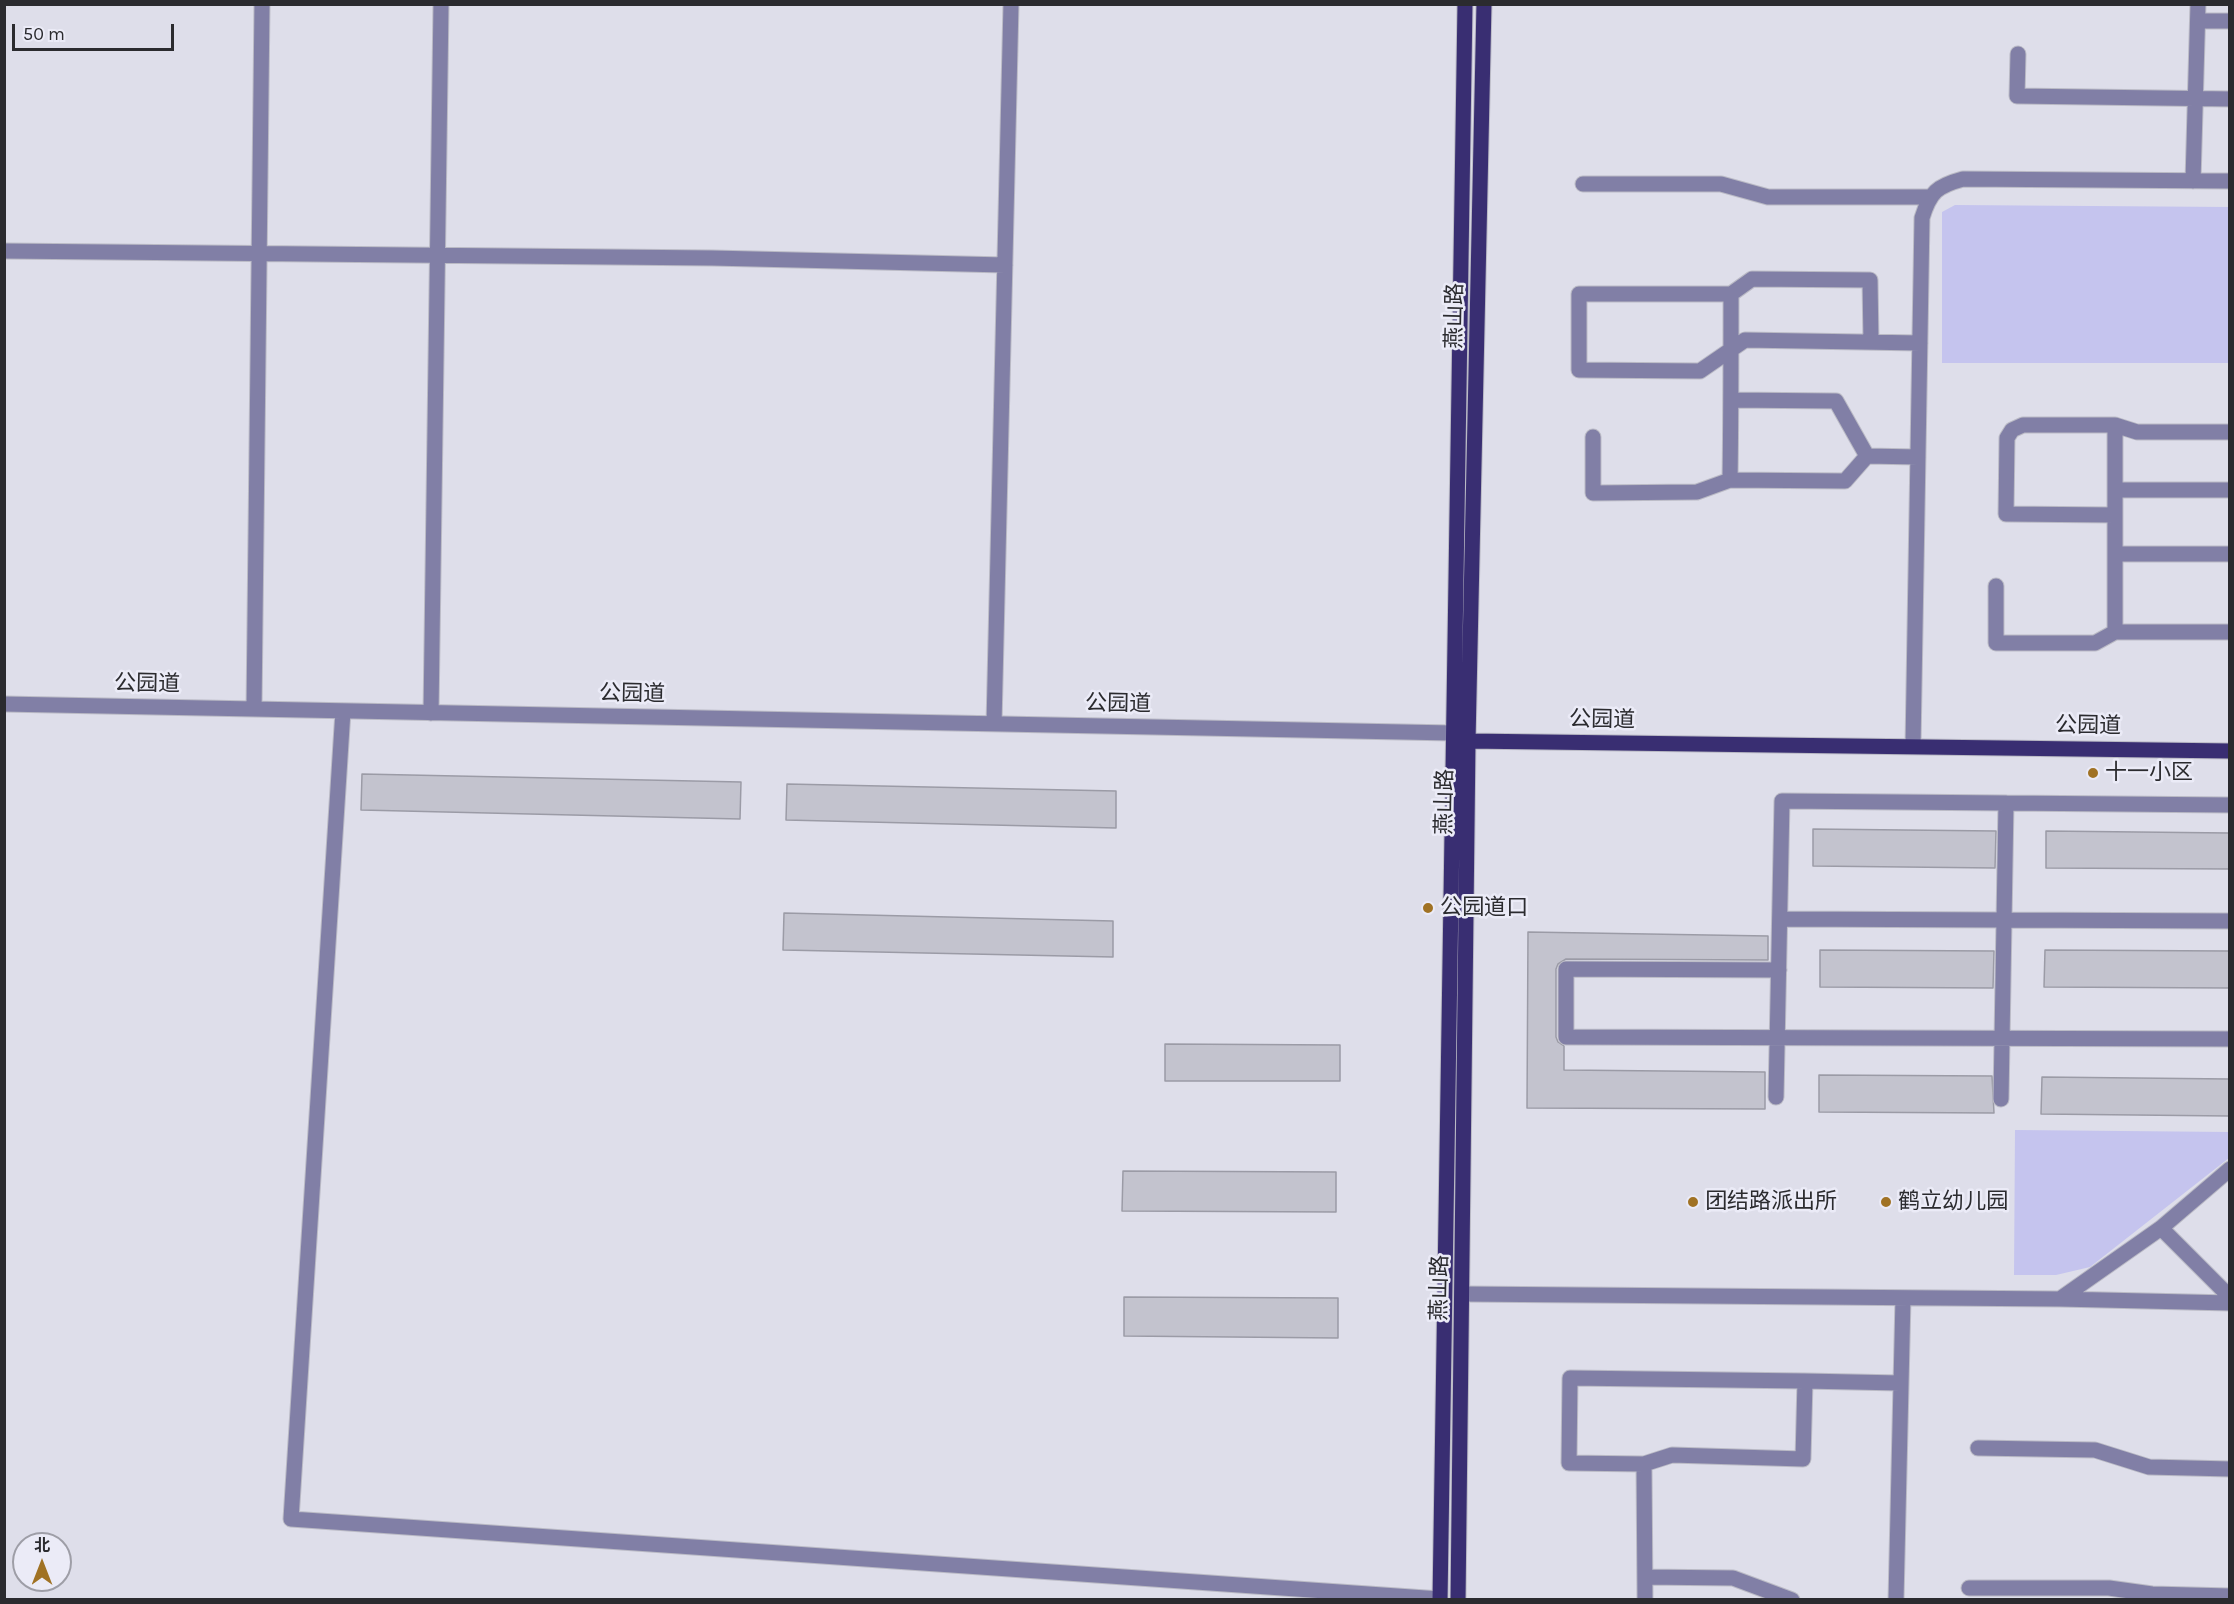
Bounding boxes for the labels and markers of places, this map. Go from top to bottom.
place label: 十一小区 [2105,760,2193,786]
marker: 十一小区 [2086,766,2100,780]
place label: 公园道口 [1440,895,1528,921]
marker: 公园道口 [1421,901,1435,915]
place label: 团结路派出所 [1705,1189,1837,1215]
place label: 鹤立幼儿园 [1898,1189,2008,1215]
marker: 团结路派出所 [1686,1195,1700,1209]
marker: 鹤立幼儿园 [1879,1195,1893,1209]

